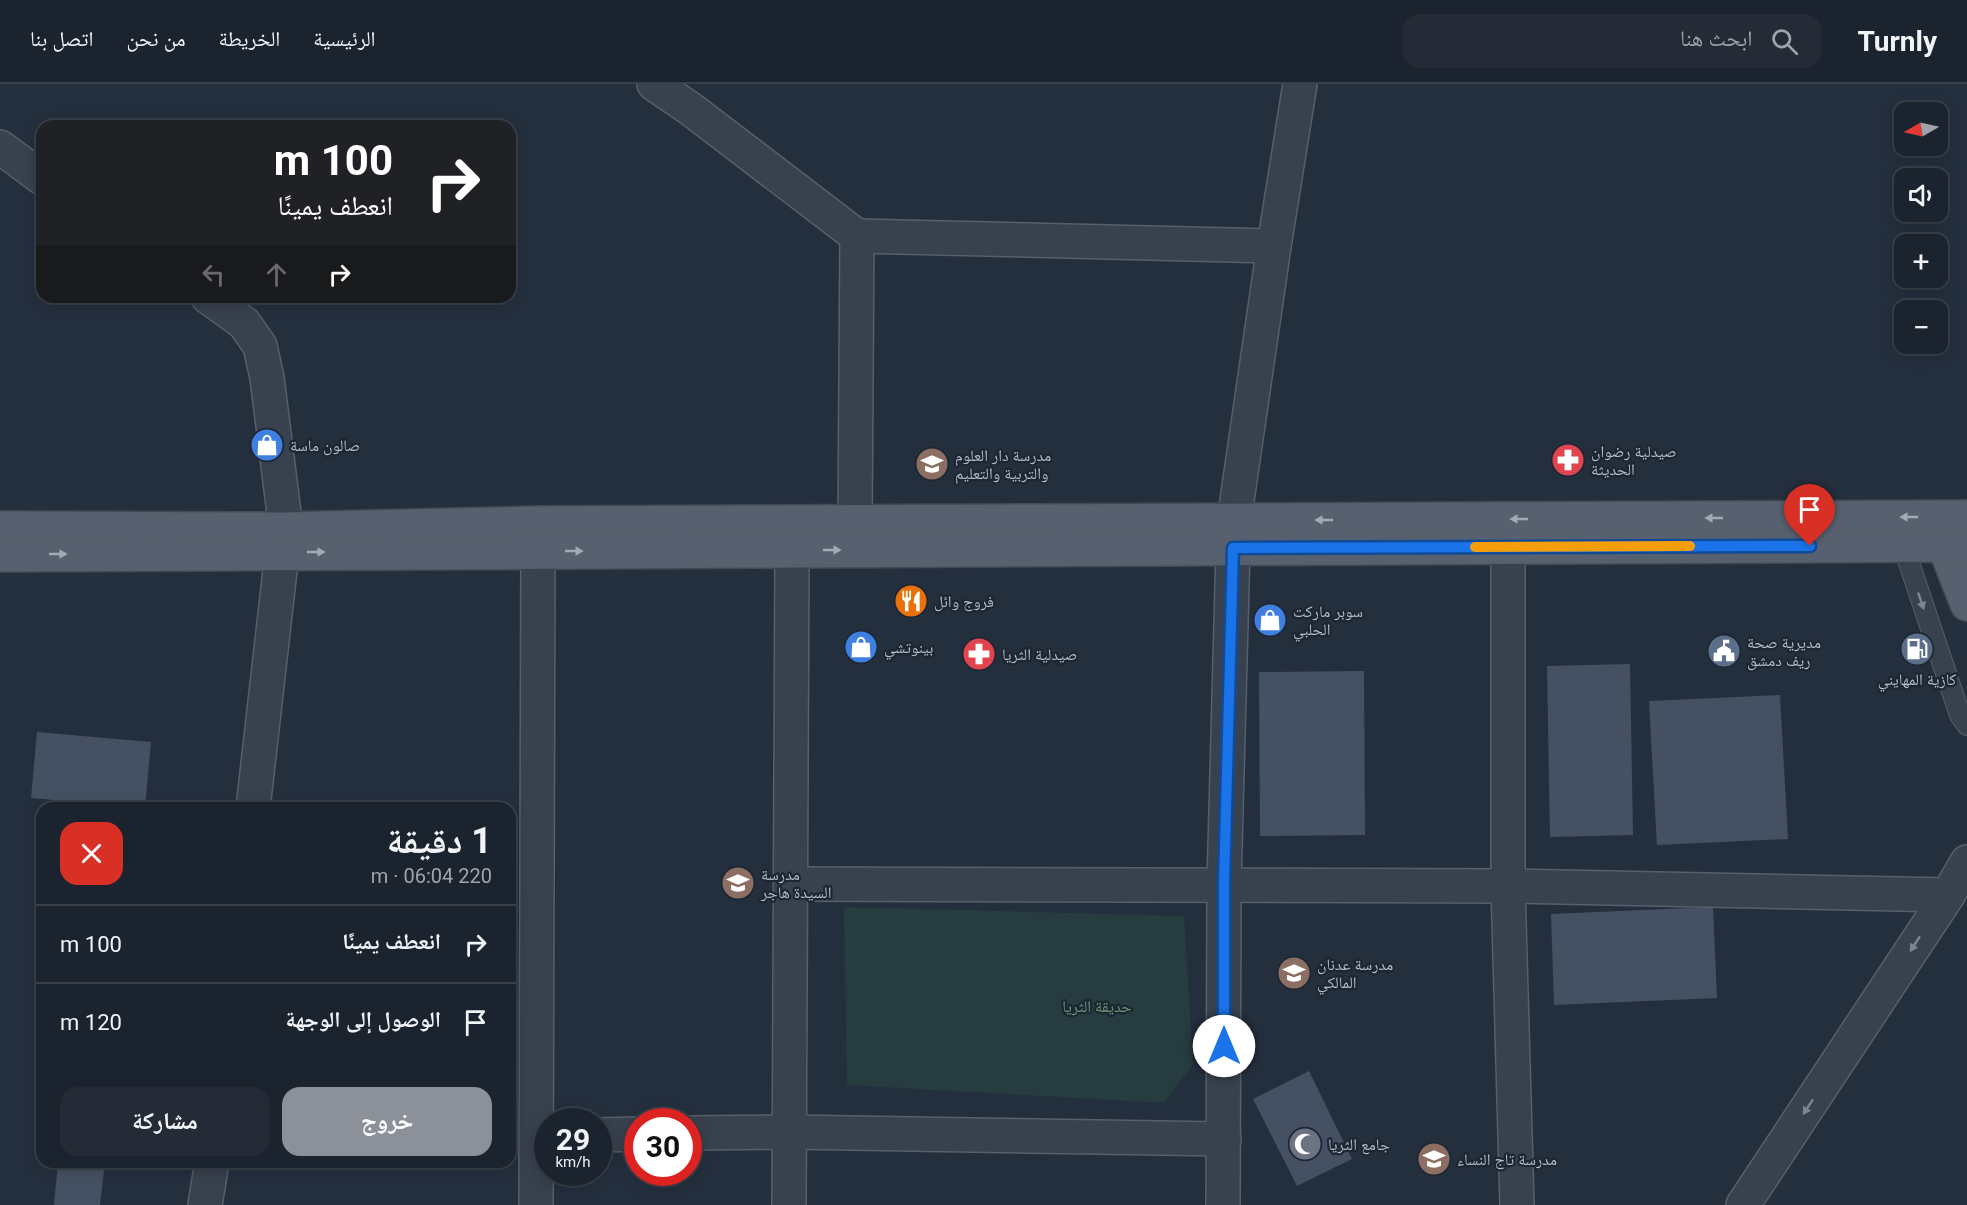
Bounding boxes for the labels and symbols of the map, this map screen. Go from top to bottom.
north arrow [1894,102,1948,156]
shop icon: صالون ماسة [249,427,285,463]
place label: صالون ماسة [290,436,360,456]
pharmacy icon: صيدلية رضوان الحديثة [1550,442,1586,478]
place label: صيدلية رضوان الحديثة [1591,442,1677,479]
school or university icon: مدرسة دار العلوم والتربية والتعليم [914,446,950,482]
place label: مدرسة دار العلوم والتربية والتعليم [955,446,1051,484]
pin [1784,484,1835,546]
one-way arrow [1899,512,1918,522]
one-way arrow [1704,513,1723,523]
one-way arrow [1509,514,1528,524]
one-way arrow [1314,515,1333,525]
one-way arrow [823,545,842,555]
one-way arrow [565,546,584,556]
one-way arrow [307,548,326,557]
one-way arrow [49,549,68,559]
restaurant icon: فروج وائل [893,583,929,619]
place label: فروج وائل [934,592,994,612]
one-way arrow [1917,592,1927,610]
shop icon: سوبر ماركت الحلبي [1252,602,1288,638]
place label: سوبر ماركت الحلبي [1293,602,1363,642]
shop icon: بينوتشي [843,629,879,665]
fuel station icon: كازية المهايني [1899,631,1935,667]
public building icon: مديرية صحة ريف دمشق [1706,633,1742,669]
place label: مديرية صحة ريف دمشق [1747,633,1821,671]
pharmacy icon: صيدلية الثريا [961,636,997,672]
place label: بينوتشي [884,638,933,660]
place label: صيدلية الثريا [1002,645,1077,664]
place label: كازية المهايني [1878,670,1957,692]
school or university icon: مدرسة السيدة هاجر [720,865,756,901]
place label: مدرسة السيدة هاجر [760,865,831,902]
one-way arrow [1910,935,1921,952]
school or university icon: مدرسة عدنان المالكي [1276,955,1312,991]
place label: مدرسة عدنان المالكي [1317,955,1393,995]
park label: حديقة الثريا [1062,997,1132,1016]
position arrow [1192,1014,1256,1078]
one-way arrow [1802,1098,1814,1114]
speed limit sign: 30 [624,1108,702,1186]
mosque icon: جامع الثريا [1287,1126,1323,1162]
place label: جامع الثريا [1328,1135,1390,1155]
school or university icon: مدرسة تاج النساء [1416,1141,1452,1177]
place label: مدرسة تاج النساء [1457,1150,1557,1170]

